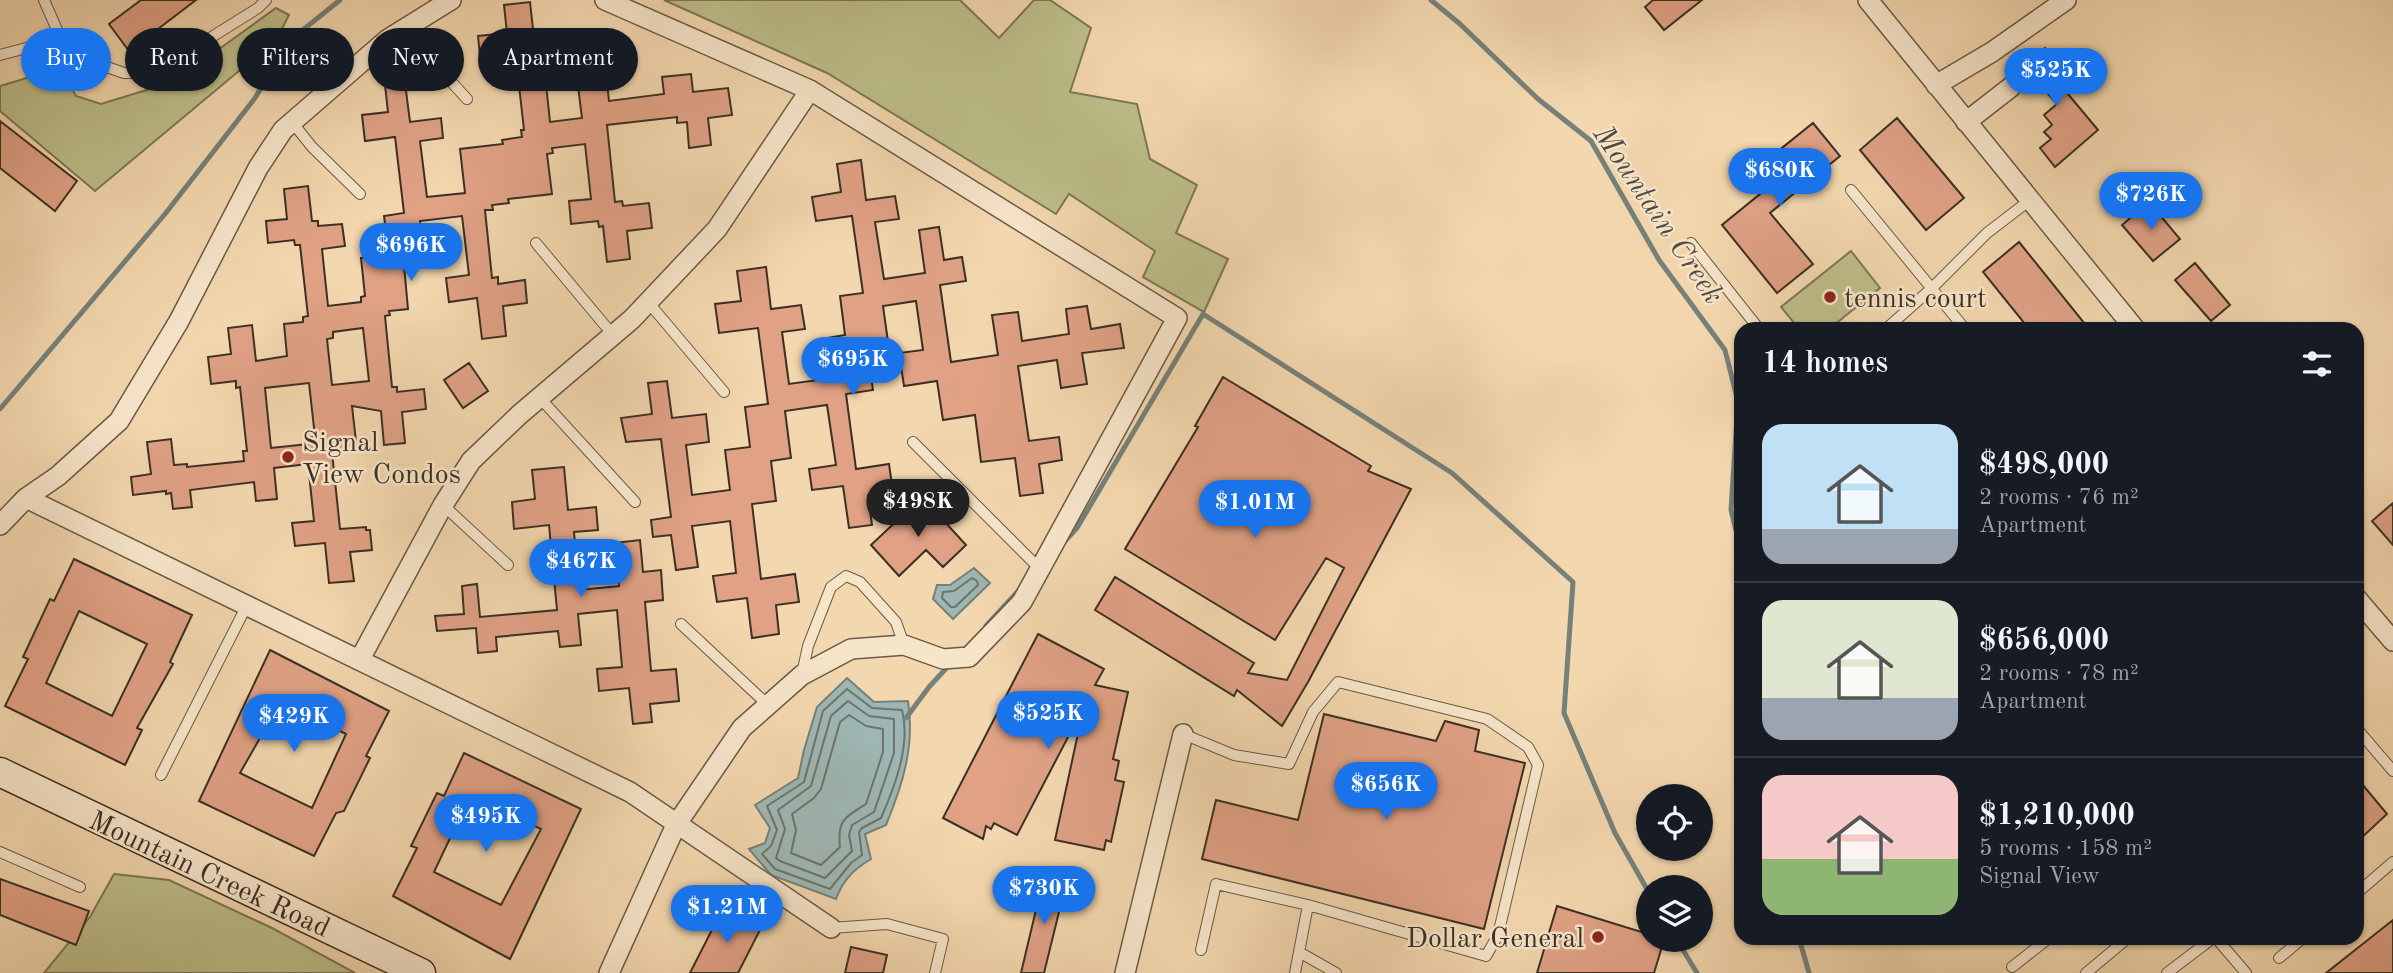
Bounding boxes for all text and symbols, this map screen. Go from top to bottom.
chip: Buy [21,28,111,91]
chip: Rent [125,28,223,91]
chip: Filters [237,28,354,91]
chip: New [368,28,464,91]
chip: Apartment [478,28,638,91]
pin: $525K [2007,48,2105,108]
text: $525K [2020,59,2092,82]
water label: Mountain Creek [1586,119,1728,310]
pin: $680K [1731,148,1829,208]
text: $680K [1744,159,1816,182]
pin: $726K [2102,173,2200,232]
text: $726K [2115,183,2187,206]
pin: $696K [362,224,460,283]
text: $696K [375,234,447,257]
place label: tennis court [1844,286,1987,314]
marker: tennis court [1822,289,1838,305]
pin: $695K [804,338,902,397]
icon: filters [2298,345,2336,383]
text: $695K [817,348,889,371]
text: 14 homes [1762,349,1888,379]
place label: Signal View Condos [302,430,461,490]
marker: Signal View Condos [280,449,296,465]
text: $498,000 [1979,450,2109,480]
icon: home [1818,452,1902,536]
pin: $498K [869,480,967,539]
pin: $1.01M [1198,480,1312,540]
text: 2 rooms · 76 m² [1979,486,2139,509]
text: $498K [882,490,954,513]
text: $1.01M [1215,491,1295,514]
text: Apartment [1979,514,2087,537]
pin: $467K [532,540,630,599]
text: $467K [545,550,617,573]
text: $656,000 [1979,626,2109,656]
icon: home [1818,628,1902,712]
text: 2 rooms · 78 m² [1979,662,2139,685]
text: Apartment [1979,690,2087,713]
pin: $525K [999,692,1097,751]
pin: $429K [245,694,343,754]
text: $525K [1012,702,1084,725]
text: $429K [258,705,330,728]
pin: $656K [1337,762,1435,822]
text: $656K [1350,773,1422,796]
map controls [1636,784,1713,952]
button: locate [1636,784,1713,861]
pin: $495K [437,794,535,854]
text: $1,210,000 [1979,801,2135,831]
icon: home [1818,803,1902,887]
text: $495K [450,805,522,828]
street label: Mountain Creek Road [84,808,334,944]
text: 5 rooms · 158 m² [1979,837,2152,860]
text: Signal View [1979,865,2100,888]
pin: $730K [995,866,1093,926]
button: layers [1636,875,1713,952]
text: $730K [1008,877,1080,900]
pin: $1.21M [670,886,784,945]
text: $1.21M [687,896,767,919]
place label: Dollar General [1406,926,1584,954]
marker: Dollar General [1590,929,1606,945]

